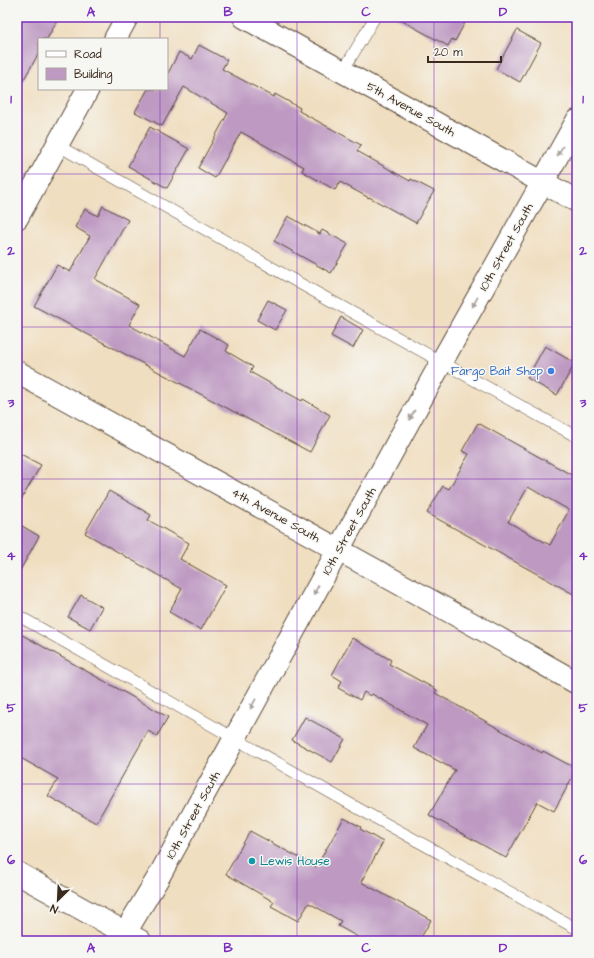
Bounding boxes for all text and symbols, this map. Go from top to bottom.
text: A [87,3,96,21]
text: B [223,3,233,21]
text: C [361,3,371,21]
text: D [499,3,508,21]
legend [38,38,168,90]
scale bar [428,38,501,64]
text: 20 m [434,44,463,61]
text: Road [74,46,102,63]
text: Building [74,66,112,84]
street label: 5th Avenue South [363,78,458,141]
text: 1 [10,90,12,108]
text: 1 [582,90,584,108]
one-way arrow [556,146,563,157]
street label: 10th Street South [475,200,538,294]
text: 2 [6,242,15,260]
text: 2 [578,242,587,260]
one-way arrow [472,296,479,307]
place label: Fargo Bait Shop [451,363,543,381]
marker: Fargo Bait Shop [546,366,556,376]
text: 3 [7,394,15,412]
text: 3 [579,394,587,412]
one-way arrow [409,409,416,421]
street label: 4th Avenue South [228,484,323,547]
street label: 10th Street South [318,484,381,578]
text: 4 [7,547,16,565]
text: 4 [579,547,588,565]
one-way arrow [312,585,319,596]
one-way arrow [250,698,257,710]
text: 5 [6,699,16,717]
text: 5 [578,699,588,717]
street label: 10th Street South [162,768,225,862]
text: 6 [7,851,16,869]
text: 6 [579,851,588,869]
place label: Lewis House [260,853,330,870]
marker: Lewis House [247,856,257,866]
north arrow [38,880,78,920]
text: N [48,900,60,917]
text: A [87,939,96,957]
text: B [223,939,233,957]
text: C [361,939,371,957]
text: D [499,939,508,957]

